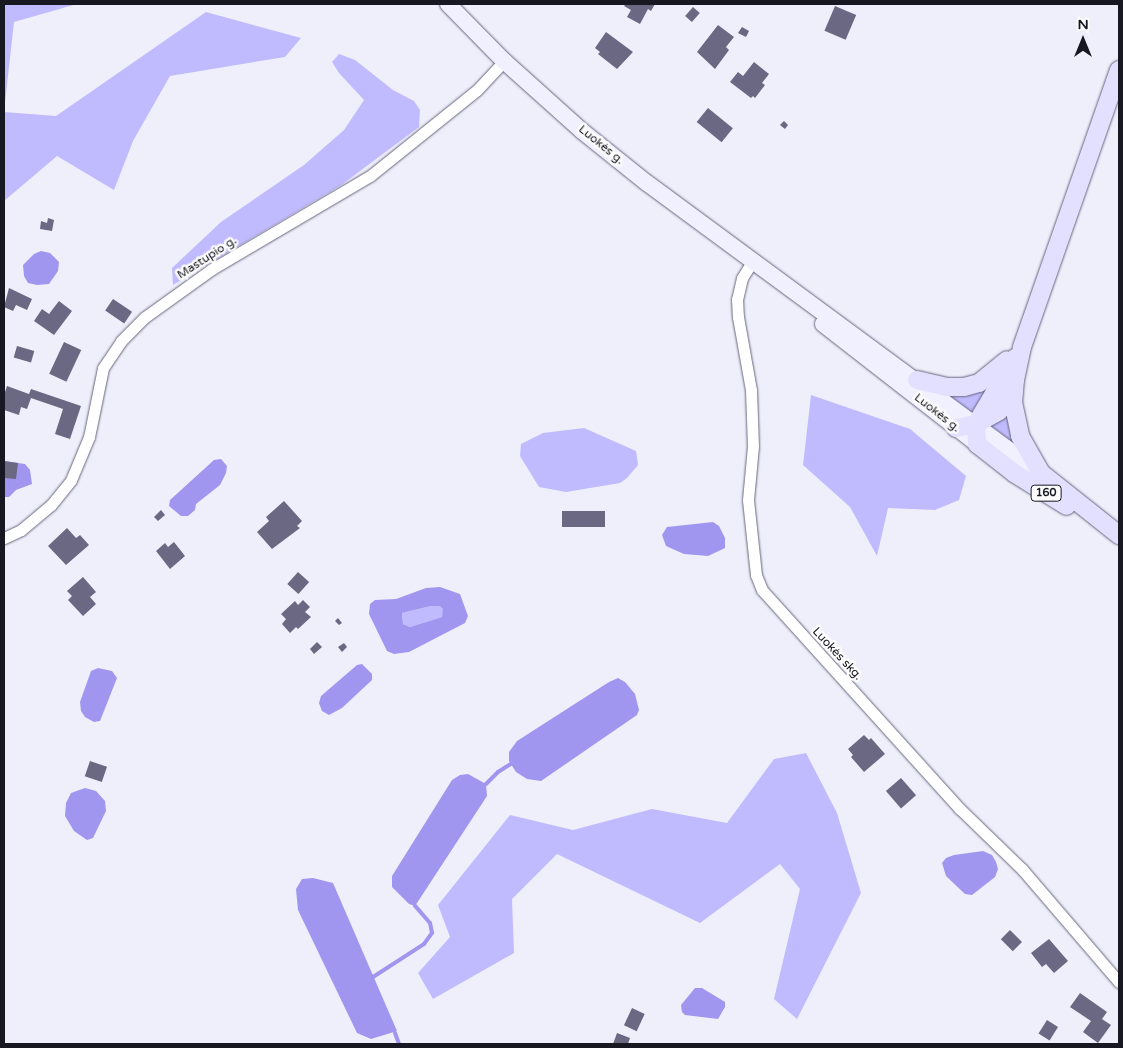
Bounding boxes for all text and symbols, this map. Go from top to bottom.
north arrow [1058,15,1108,65]
text: N [1077,16,1089,33]
street label: Luokės g. [575,122,627,168]
street label: Mastupio g. [175,234,239,282]
street label: Luokės g. [911,391,963,435]
road number: 160 [1030,484,1062,502]
street label: Luokės skg. [809,625,865,683]

